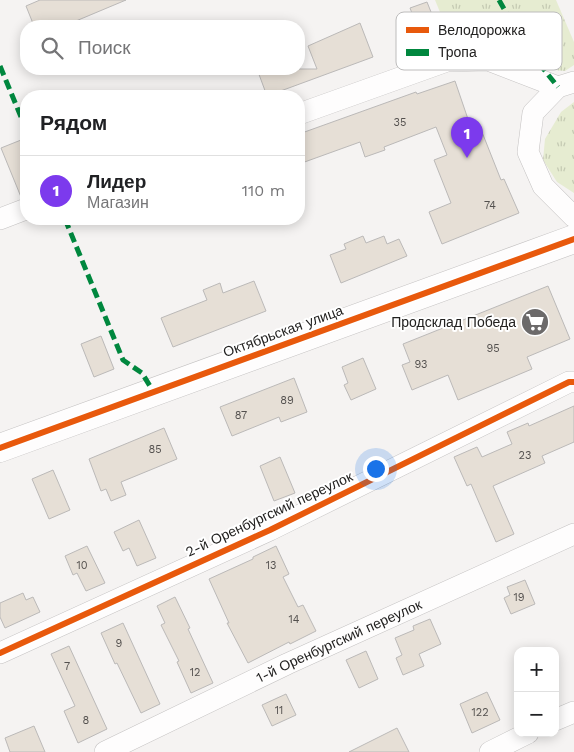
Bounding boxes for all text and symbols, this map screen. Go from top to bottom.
legend [396,12,562,70]
search box [20,20,305,75]
text: Велодорожка [438,22,526,38]
icon: search [38,34,66,62]
text: Поиск [78,36,131,59]
text: Тропа [438,44,477,60]
text: Рядом [40,110,107,135]
house number: 35 [394,116,406,129]
pin: 1 [451,117,483,158]
text: Лидер [87,170,146,193]
text: 1 [53,181,59,200]
text: 110 m [242,181,285,200]
text: Магазин [87,193,149,212]
house number: 74 [484,199,496,212]
street label: Октябрьская улица [221,302,345,360]
supermarket icon: Продсклад Победа [520,307,550,337]
place label: Продсклад Победа [391,314,516,330]
house number: 95 [486,342,500,355]
house number: 93 [415,358,427,371]
house number: 89 [280,394,294,407]
house number: 87 [235,409,247,422]
house number: 85 [148,443,162,456]
house number: 23 [519,449,531,462]
your location [363,456,389,482]
street label: 2-й Оренбургский переулок [183,468,356,560]
house number: 10 [76,559,88,572]
house number: 13 [266,559,276,572]
house number: 19 [513,591,525,604]
street label: 1-й Оренбургский переулок [254,596,425,686]
house number: 14 [288,613,300,626]
house number: 9 [116,637,123,650]
map controls [514,647,559,737]
button: + [514,647,559,692]
house number: 7 [64,660,70,673]
house number: 12 [190,666,200,679]
button: − [514,692,559,737]
house number: 11 [275,704,283,717]
house number: 122 [471,706,489,719]
house number: 8 [83,714,90,727]

